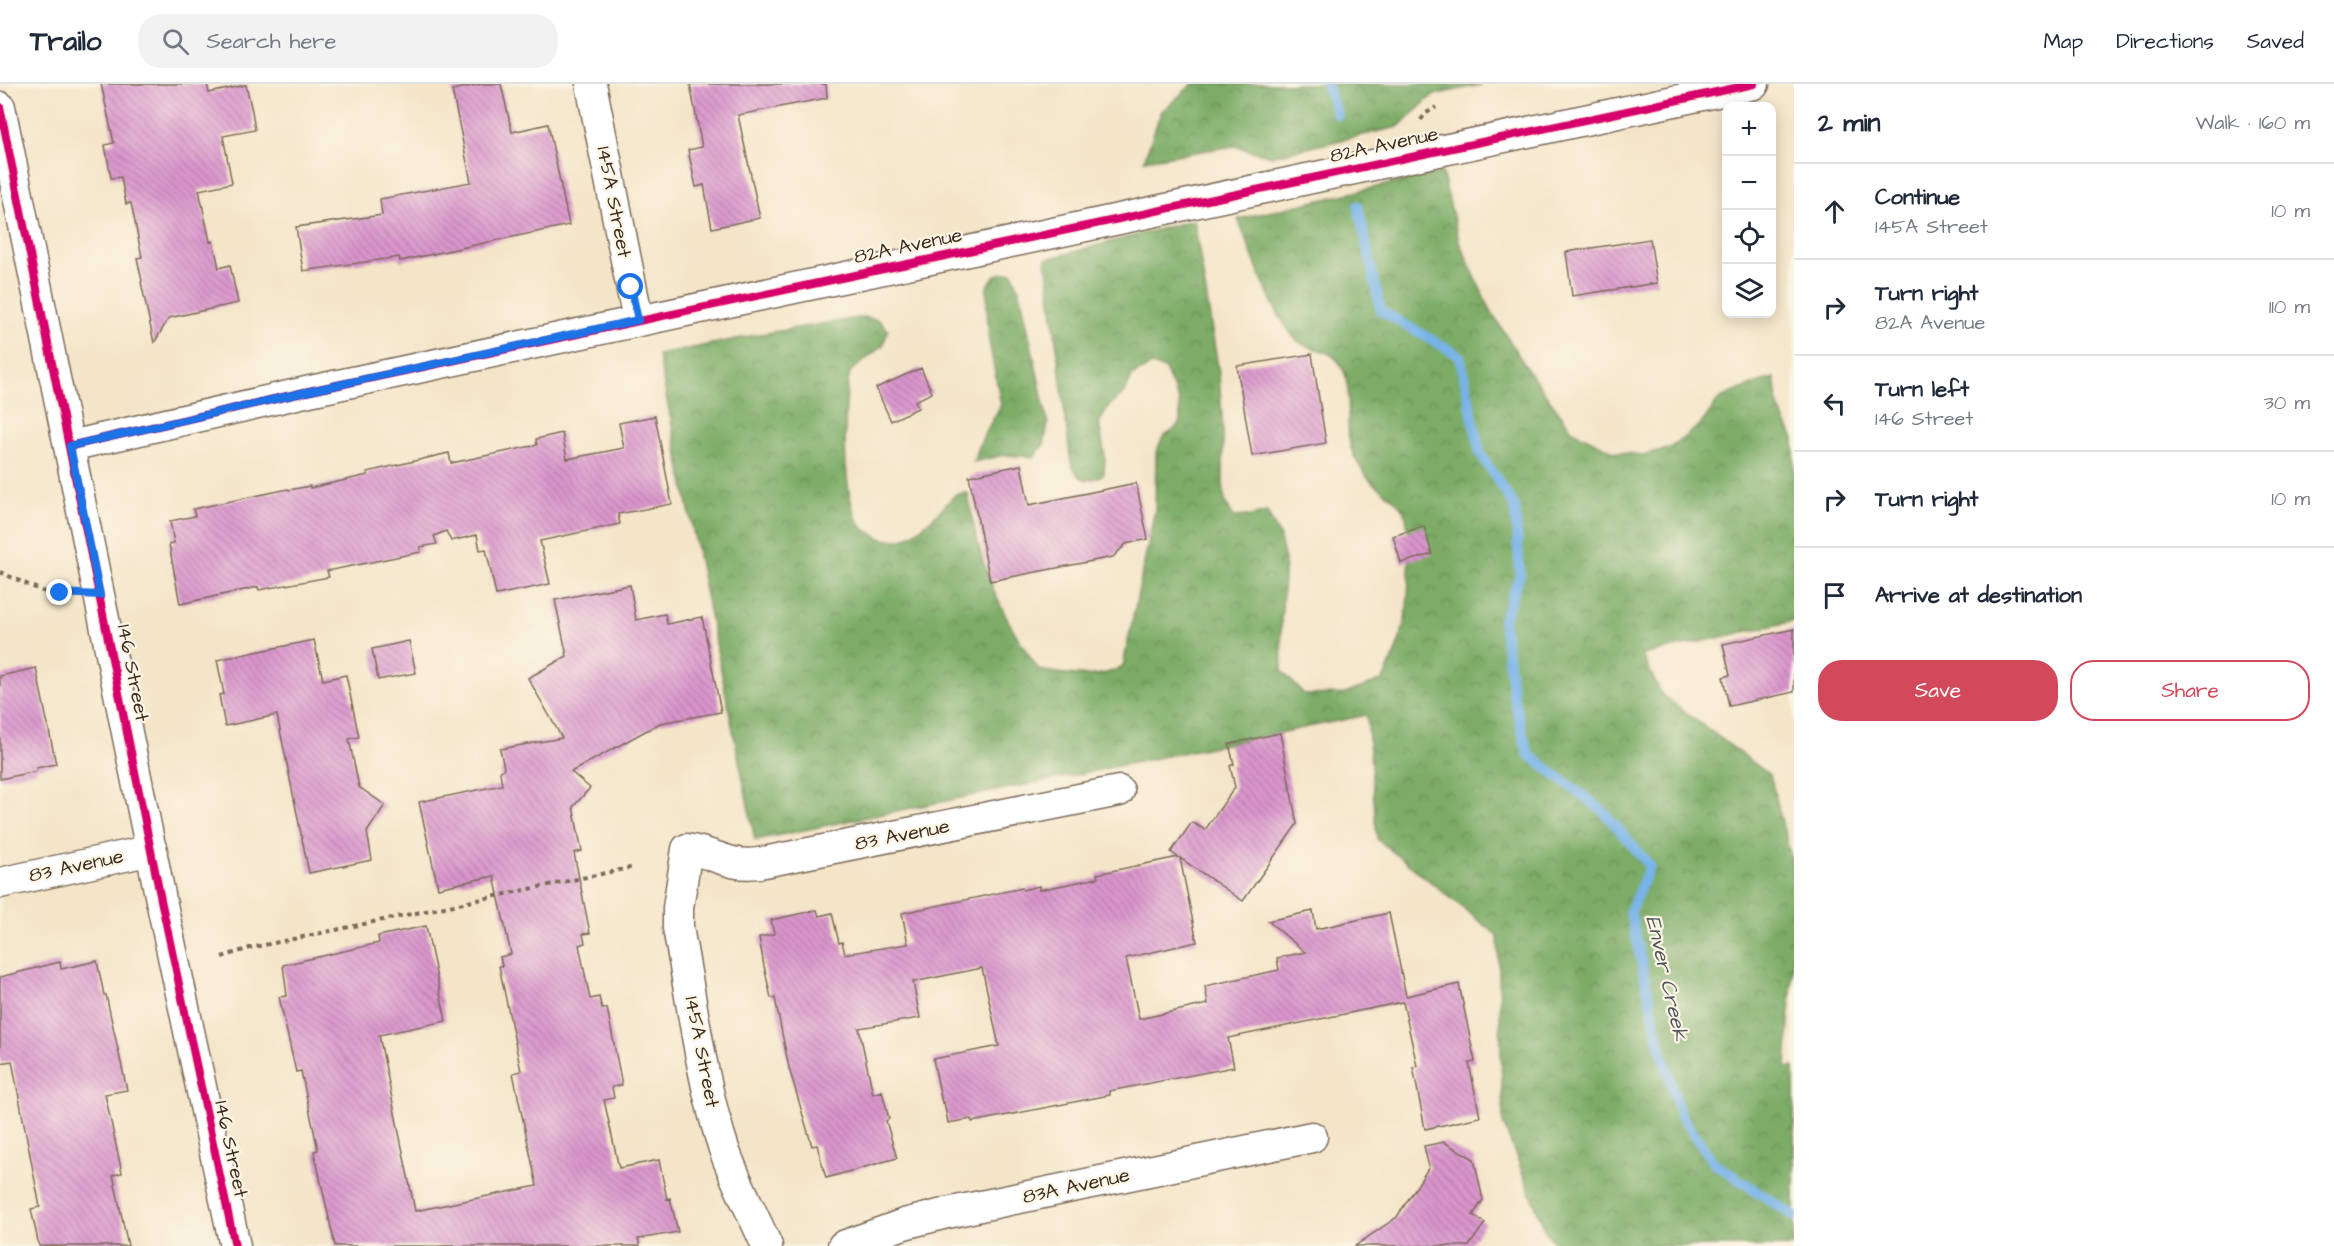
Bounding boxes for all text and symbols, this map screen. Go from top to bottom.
search box [138,14,558,68]
text: Trailo [30,22,102,61]
icon: search [159,25,192,58]
text: Search here [207,26,336,57]
text: Map [2043,27,2083,56]
text: Directions [2116,27,2214,56]
text: Saved [2247,27,2304,56]
map controls [1722,102,1776,318]
button: + [1722,102,1776,156]
text: 2 min [1818,105,1880,141]
text: Walk · 160 m [2195,109,2310,137]
street label: 82A Avenue [1327,120,1441,170]
street label: 145A Street [589,144,639,260]
button: − [1722,156,1776,210]
text: Continue [1875,182,1960,213]
icon: ahead [1818,195,1851,228]
text: 10 m [2271,197,2310,225]
button: locate [1722,210,1776,264]
text: 145A Street [1875,213,1988,241]
street label: 82A Avenue [851,221,965,271]
button: layers [1722,264,1776,318]
route start [617,273,643,299]
text: Turn right [1875,278,1978,309]
icon: right [1818,291,1851,324]
text: 110 m [2269,293,2310,321]
text: 82A Avenue [1875,309,1985,337]
text: Turn left [1875,374,1969,405]
icon: left [1818,387,1851,420]
text: 30 m [2264,389,2310,417]
text: 146 Street [1875,405,1973,433]
icon: right [1818,483,1851,516]
text: Turn right [1875,484,1978,515]
text: 10 m [2271,485,2310,513]
route end [46,579,72,605]
icon: arrive [1818,579,1851,612]
text: Arrive at destination [1875,580,2082,611]
street label: 146 Street [110,622,156,724]
button: Save [1818,660,2058,721]
button: Share [2070,660,2310,721]
street label: 83 Avenue [852,812,952,858]
street label: 83 Avenue [26,842,126,890]
water label: Enver Creek [1639,913,1696,1044]
street label: 145A Street [677,994,727,1110]
street label: 146 Street [207,1098,255,1200]
street label: 83A Avenue [1020,1161,1132,1211]

